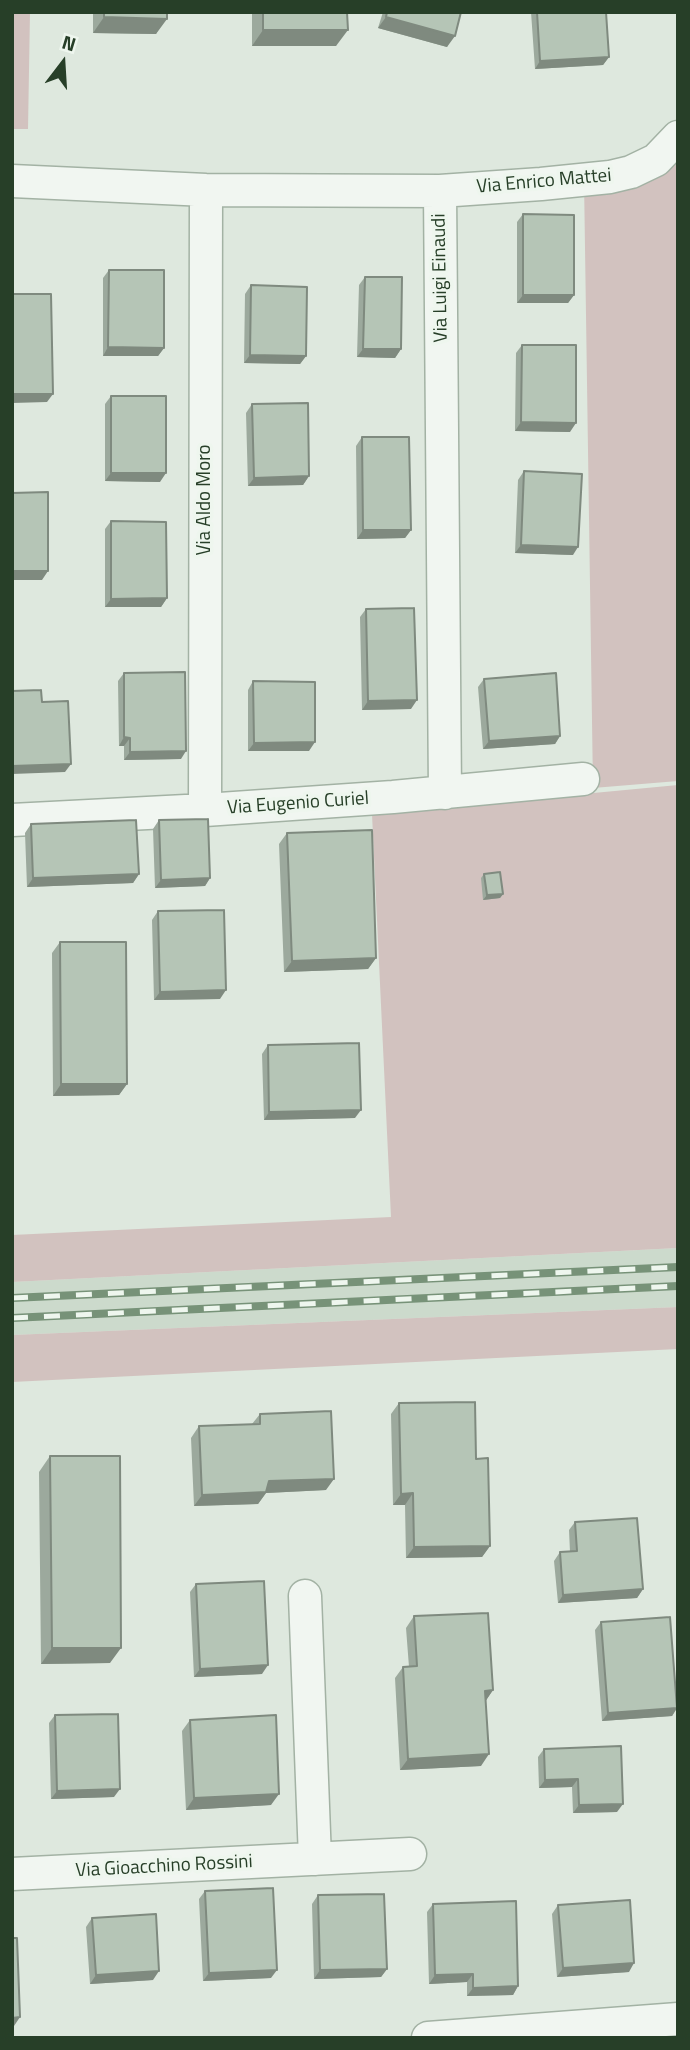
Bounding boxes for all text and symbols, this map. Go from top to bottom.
text: N [59,27,80,58]
north arrow [28,28,98,98]
street label: Via Enrico Mattei [476,165,612,199]
street label: Via Luigi Einaudi [428,213,454,343]
street label: Via Aldo Moro [194,444,216,556]
street label: Via Eugenio Curiel [226,788,370,820]
street label: Via Gioacchino Rossini [75,1851,253,1883]

